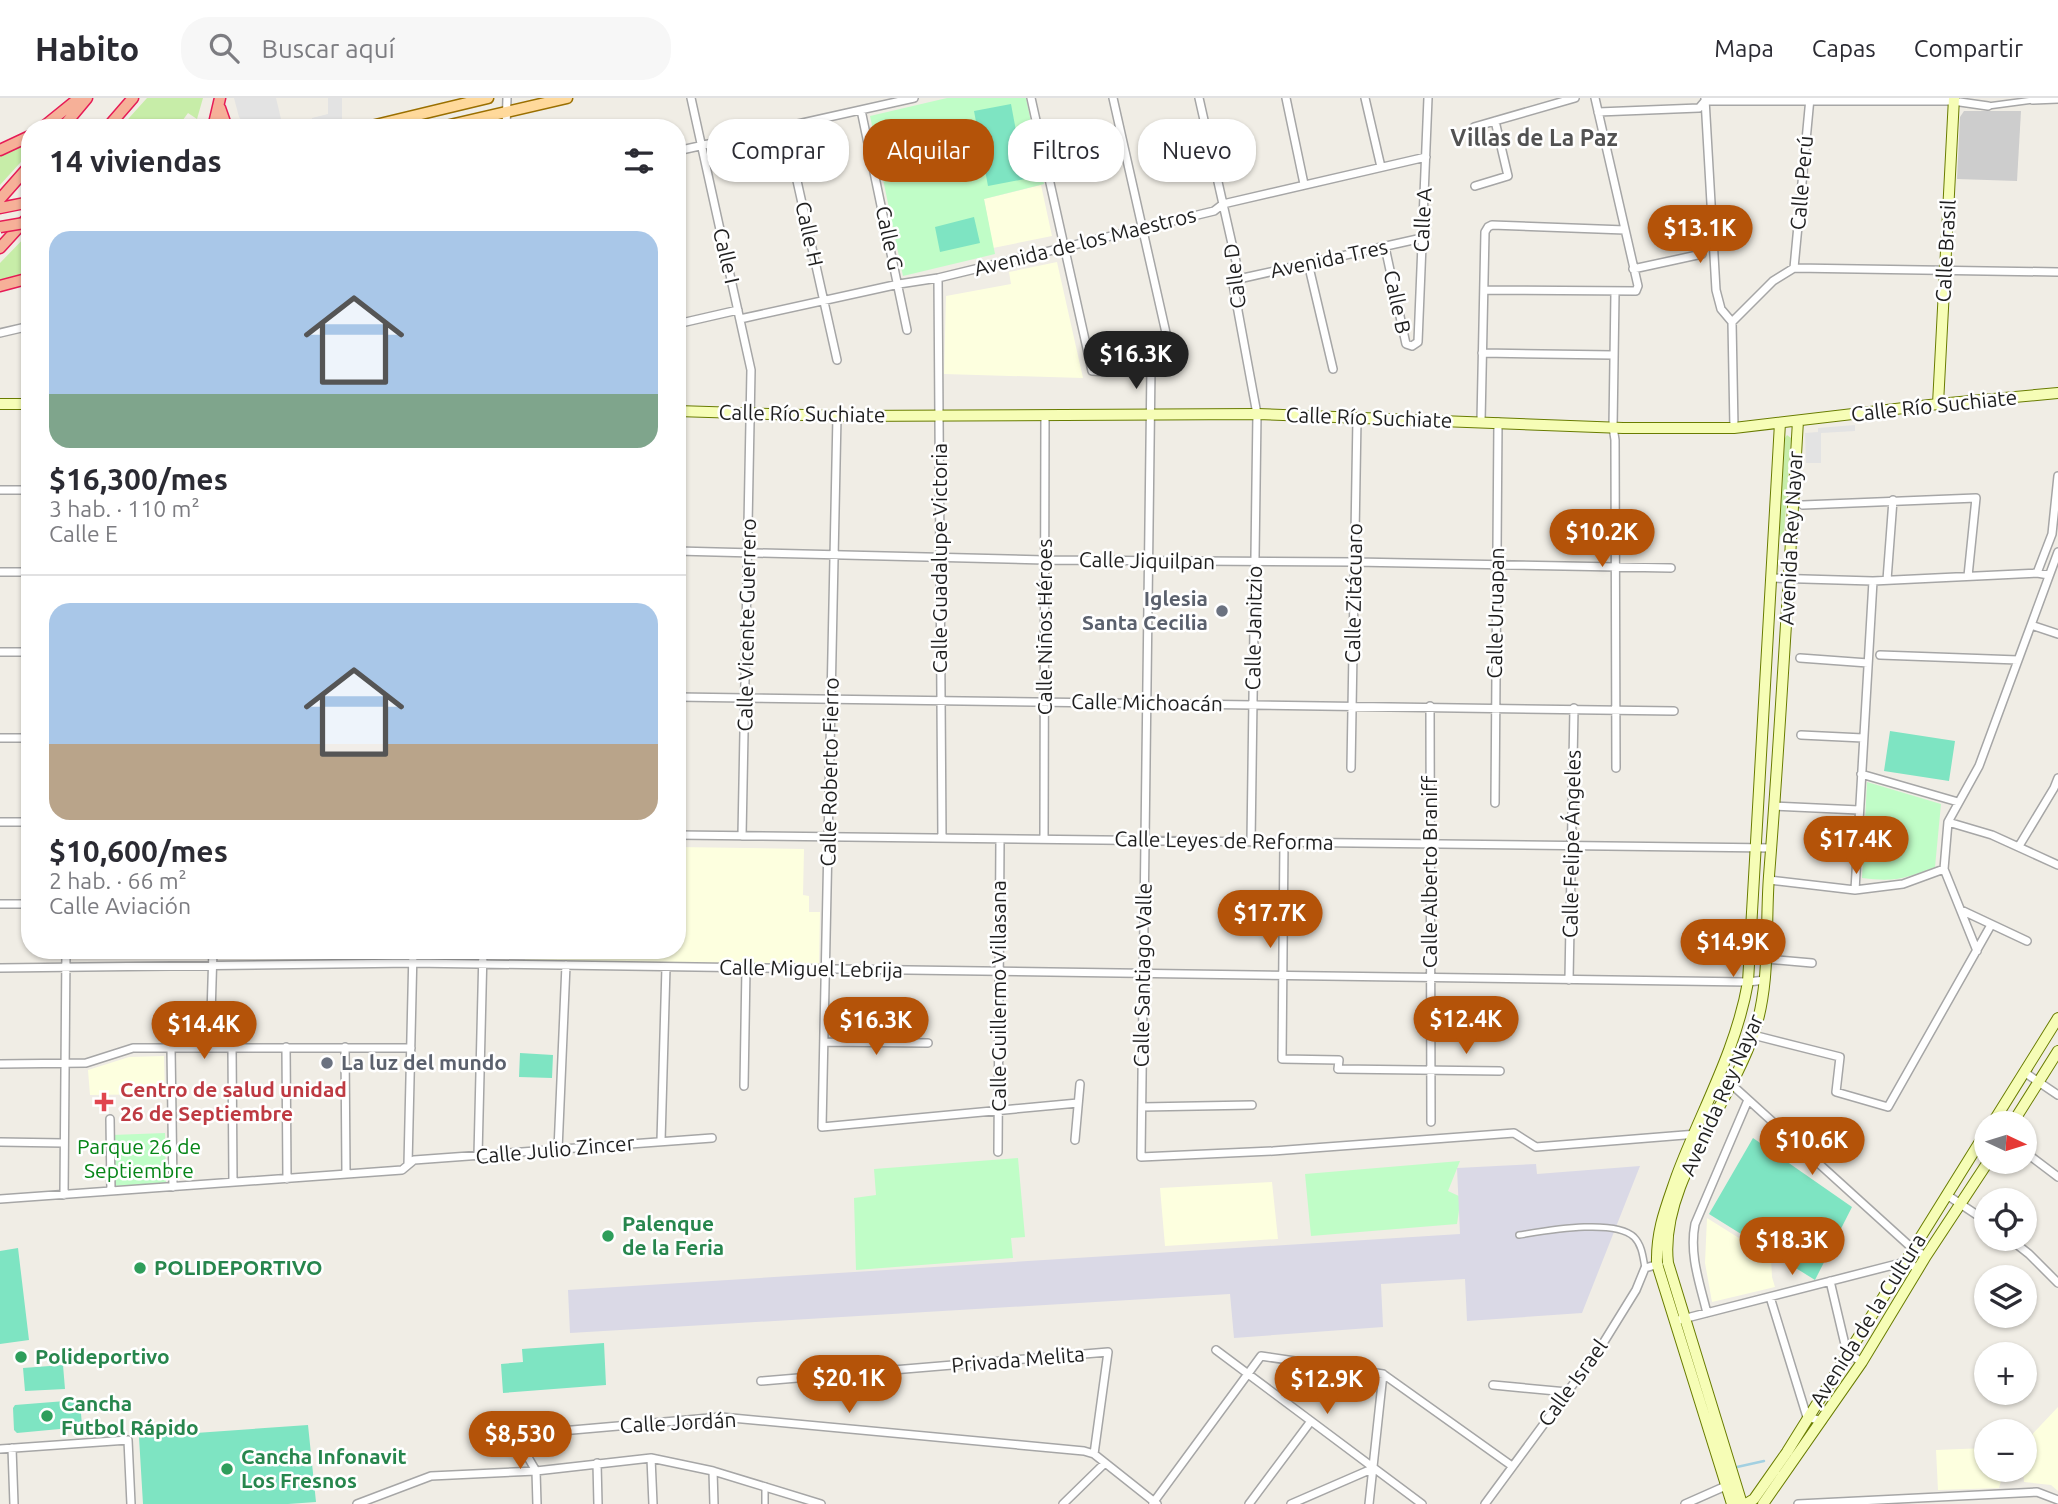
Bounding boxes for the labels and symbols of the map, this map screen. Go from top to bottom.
district label: Villas de La Paz [1450,125,1618,150]
street label: Calle Perú [1785,135,1817,231]
street label: Calle A [1408,187,1436,253]
street label: Calle H [791,199,829,268]
street label: Calle Brasil [1930,199,1960,303]
street label: Avenida de los Maestros [971,202,1198,280]
street label: Calle G [871,203,908,272]
pin: $13.1K [1643,206,1757,265]
street label: Calle I [709,226,745,286]
street label: Avenida Tres [1268,234,1390,282]
street label: Calle D [1218,242,1250,310]
street label: Calle B [1380,268,1416,336]
pin: $16.3K [1079,331,1193,391]
street label: Calle Río Suchiate [1850,384,2018,426]
street label: Calle Río Suchiate [718,400,886,426]
street label: Calle Río Suchiate [1285,402,1453,432]
street label: Calle Guadalupe Victoria [927,443,951,673]
street label: Avenida Rey Nayar [1773,450,1807,626]
pin: $10.2K [1545,510,1659,569]
street label: Calle Vicente Guerrero [732,518,760,732]
street label: Calle Zitácuaro [1340,523,1366,663]
street label: Calle Niños Héroes [1032,539,1056,715]
street label: Calle Jiquilpan [1079,547,1215,573]
street label: Calle Uruapan [1482,547,1508,679]
street label: Calle Janitzio [1240,565,1266,690]
place label: Iglesia Santa Cecilia [1082,586,1208,634]
marker: Iglesia Santa Cecilia [1214,603,1230,619]
street label: Calle Roberto Fierro [815,677,843,867]
street label: Calle Michoacán [1071,689,1223,715]
street label: Calle Felipe Ángeles [1557,750,1585,938]
street label: Calle Alberto Braniff [1417,775,1441,968]
pin: $17.4K [1799,816,1913,876]
street label: Calle Leyes de Reforma [1114,826,1334,854]
street label: Calle Guillermo Villasana [986,880,1010,1112]
street label: Calle Santiago Valle [1128,882,1156,1067]
pin: $17.7K [1213,890,1327,950]
pin: $14.9K [1676,920,1790,979]
street label: Calle Miguel Lebrija [719,954,903,982]
pin: $12.4K [1409,996,1523,1056]
pin: $16.3K [819,998,933,1057]
pin: $14.4K [147,1002,261,1061]
street label: Avenida Rey Nayar [1675,1010,1768,1179]
place label: La luz del mundo [341,1050,507,1074]
marker: La luz del mundo [319,1055,335,1071]
place label: Centro de salud unidad 26 de Septiembre [120,1077,347,1125]
marker: Centro de salud unidad 26 de Septiembre [94,1092,114,1112]
north arrow [1974,1111,2037,1174]
pin: $10.6K [1755,1118,1869,1177]
street label: Calle Julio Zincer [474,1130,635,1168]
park label: Parque 26 de Septiembre [77,1134,201,1182]
place label: Palenque de la Feria [622,1211,724,1259]
pin: $18.3K [1735,1218,1849,1277]
marker: Palenque de la Feria [600,1228,616,1244]
street label: Avenida de la Cultura [1804,1229,1930,1410]
place label: POLIDEPORTIVO [154,1255,323,1279]
marker: POLIDEPORTIVO [132,1260,148,1276]
street label: Calle Israel [1533,1334,1612,1430]
street label: Privada Melita [950,1341,1086,1377]
place label: Polideportivo [35,1344,170,1368]
marker: Polideportivo [13,1349,29,1365]
pin: $20.1K [792,1356,906,1415]
pin: $12.9K [1270,1356,1384,1416]
place label: Cancha Futbol Rápido [61,1391,199,1439]
street label: Calle Jordán [619,1407,737,1437]
marker: Cancha Futbol Rápido [39,1408,55,1424]
pin: $8,530 [463,1412,577,1471]
place label: Cancha Infonavit Los Fresnos [241,1444,407,1492]
marker: Cancha Infonavit Los Fresnos [219,1461,235,1477]

